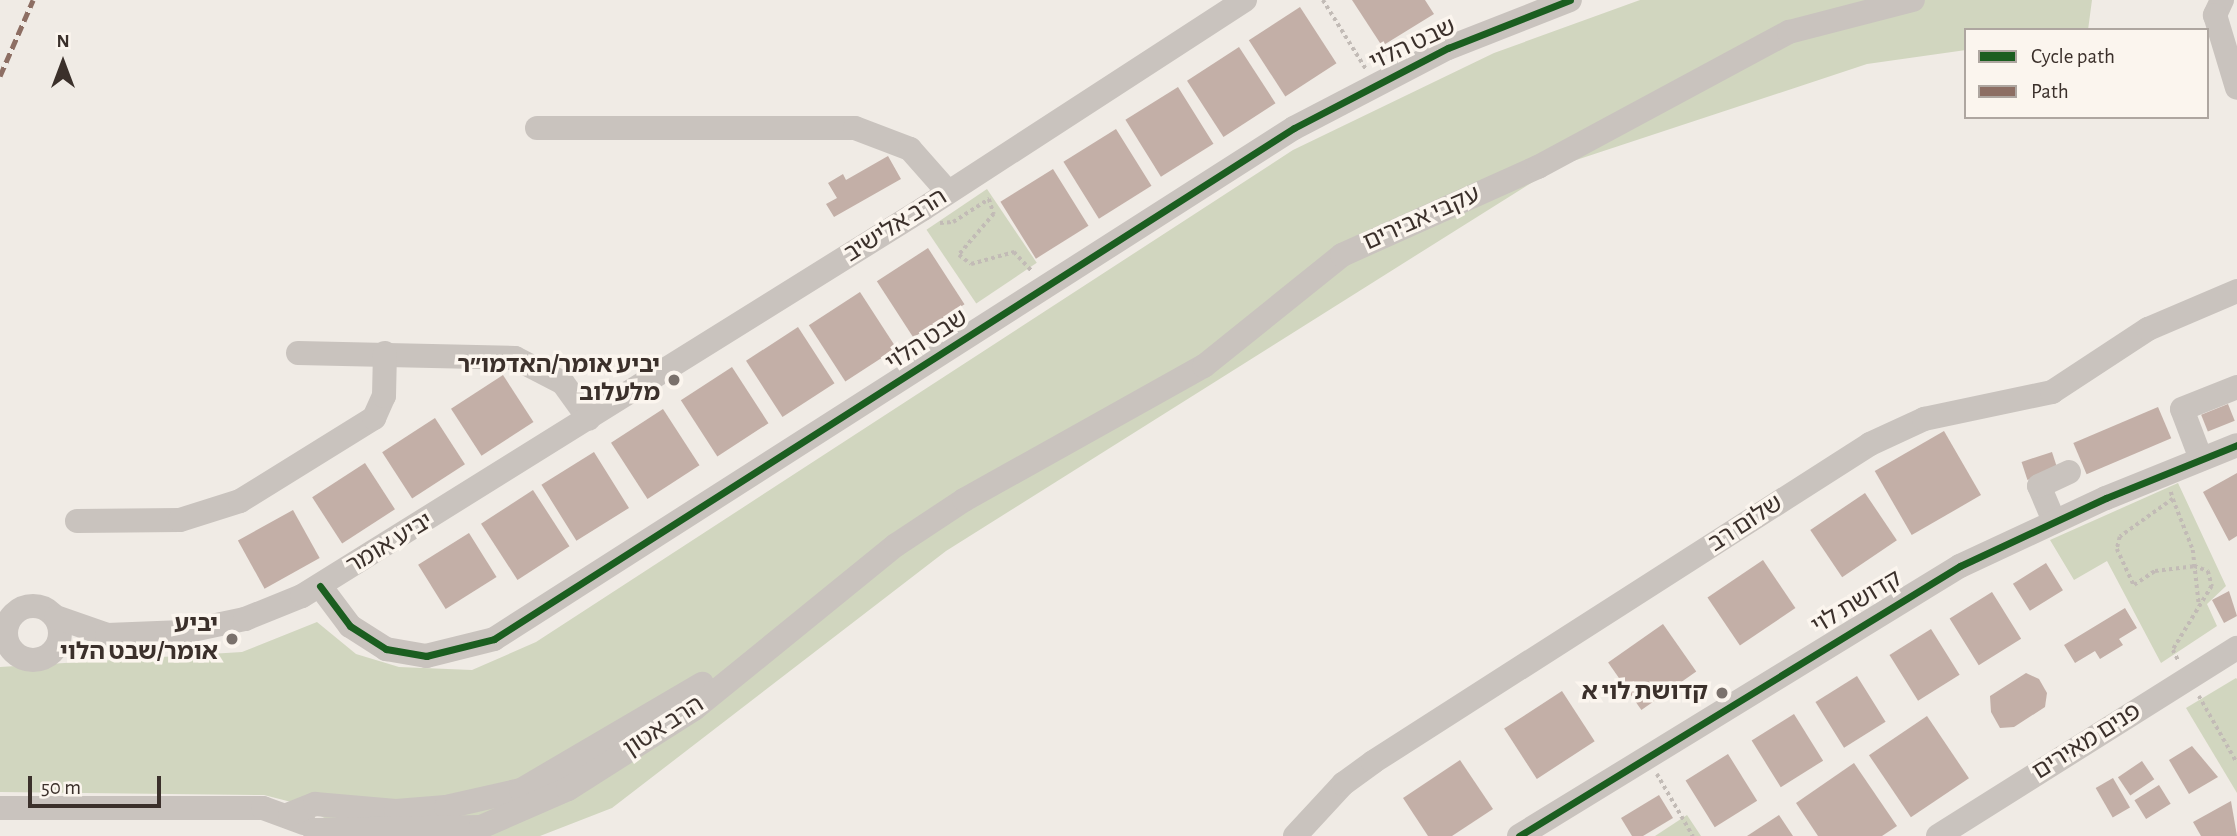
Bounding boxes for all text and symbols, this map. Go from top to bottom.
street label: שבט הלוי [1365,13,1461,77]
north arrow [28,28,98,98]
legend [1964,28,2209,119]
text: N [56,32,70,51]
text: Cycle path [2031,46,2115,67]
text: Path [2031,81,2069,102]
street label: עקבי אבירים [1359,180,1485,258]
street label: הרב אלישיב [839,183,953,269]
street label: שבט הלוי [881,304,973,378]
place label: יביע אומר/האדמו״ר מלעלוב [457,352,660,408]
marker: יביע אומר/האדמו״ר מלעלוב [666,372,682,388]
street label: שלום רב [1703,489,1789,559]
street label: יביע אומר [342,507,438,581]
street label: קדושת לוי [1807,565,1907,641]
place label: יביע אומר/שבט הלוי [60,611,218,667]
marker: יביע אומר/שבט הלוי [224,631,240,647]
place label: קדושת לוי א [1581,679,1708,707]
marker: קדושת לוי א [1714,685,1730,701]
street label: הרב אטון [618,690,710,764]
street label: פנים מאירים [2027,697,2147,787]
scale bar [32,762,164,806]
text: 50 m [41,777,81,798]

